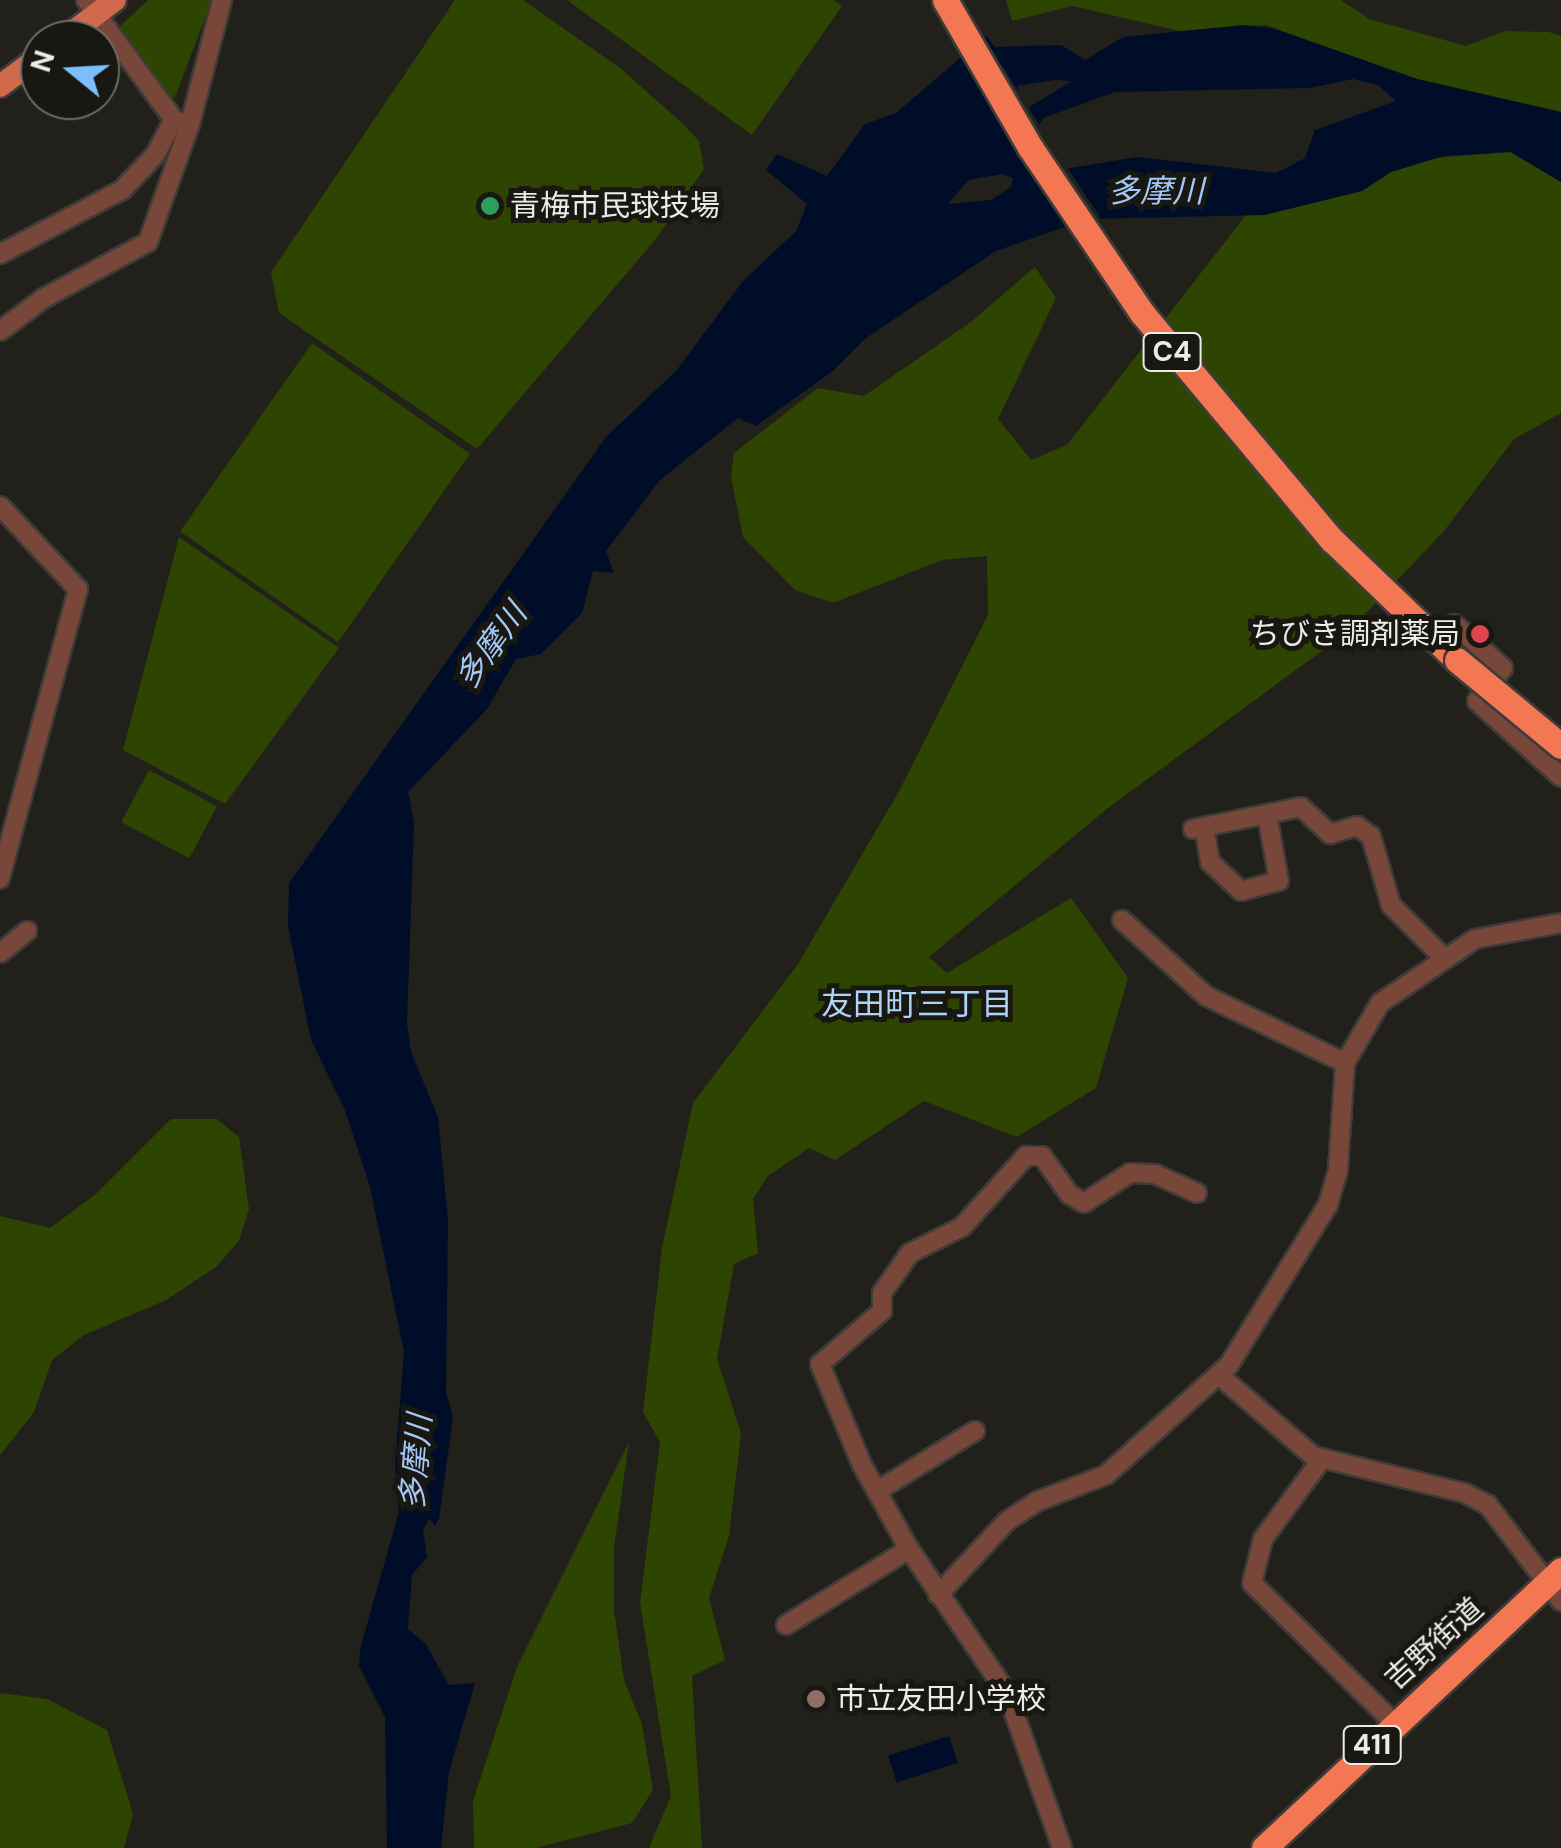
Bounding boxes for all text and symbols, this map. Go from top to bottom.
north arrow [20,20,120,120]
text: N [22,46,64,77]
water label: 多摩川 [1108,172,1204,210]
place label: 青梅市民球技場 [510,188,720,224]
marker: 青梅市民球技場 [479,195,501,217]
road number: C4 [1142,329,1202,375]
water label: 多摩川 [447,596,535,696]
place label: ちびき調剤薬局 [1250,616,1460,652]
marker: ちびき調剤薬局 [1469,623,1491,645]
district label: 友田町三丁目 [821,985,1013,1023]
water label: 多摩川 [393,1413,439,1511]
street label: 吉野街道 [1377,1590,1491,1698]
place label: 市立友田小学校 [836,1681,1046,1717]
marker: 市立友田小学校 [805,1688,827,1710]
road number: 411 [1342,1722,1402,1768]

